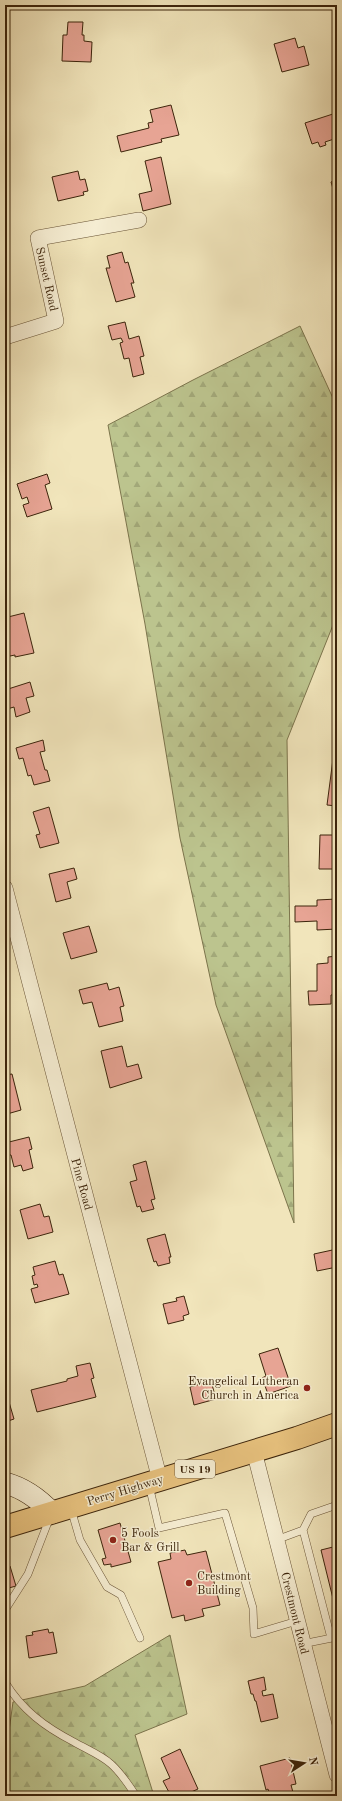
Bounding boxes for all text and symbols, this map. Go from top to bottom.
street label: Sunset Road [33,246,59,312]
street label: Pine Road [68,1157,94,1212]
place label: Evangelical Lutheran Church in America [188,1376,300,1402]
marker: Evangelical Lutheran Church in America [302,1383,312,1393]
road number: US 19 [175,1460,215,1478]
street label: Perry Highway [86,1473,166,1508]
place label: 5 Fools Bar & Grill [121,1527,180,1554]
marker: 5 Fools Bar & Grill [108,1535,118,1545]
place label: Crestmont Building [197,1571,251,1597]
street label: Crestmont Road [278,1571,310,1656]
marker: Crestmont Building [184,1578,194,1588]
north arrow [284,1743,324,1783]
text: N [306,1756,319,1767]

